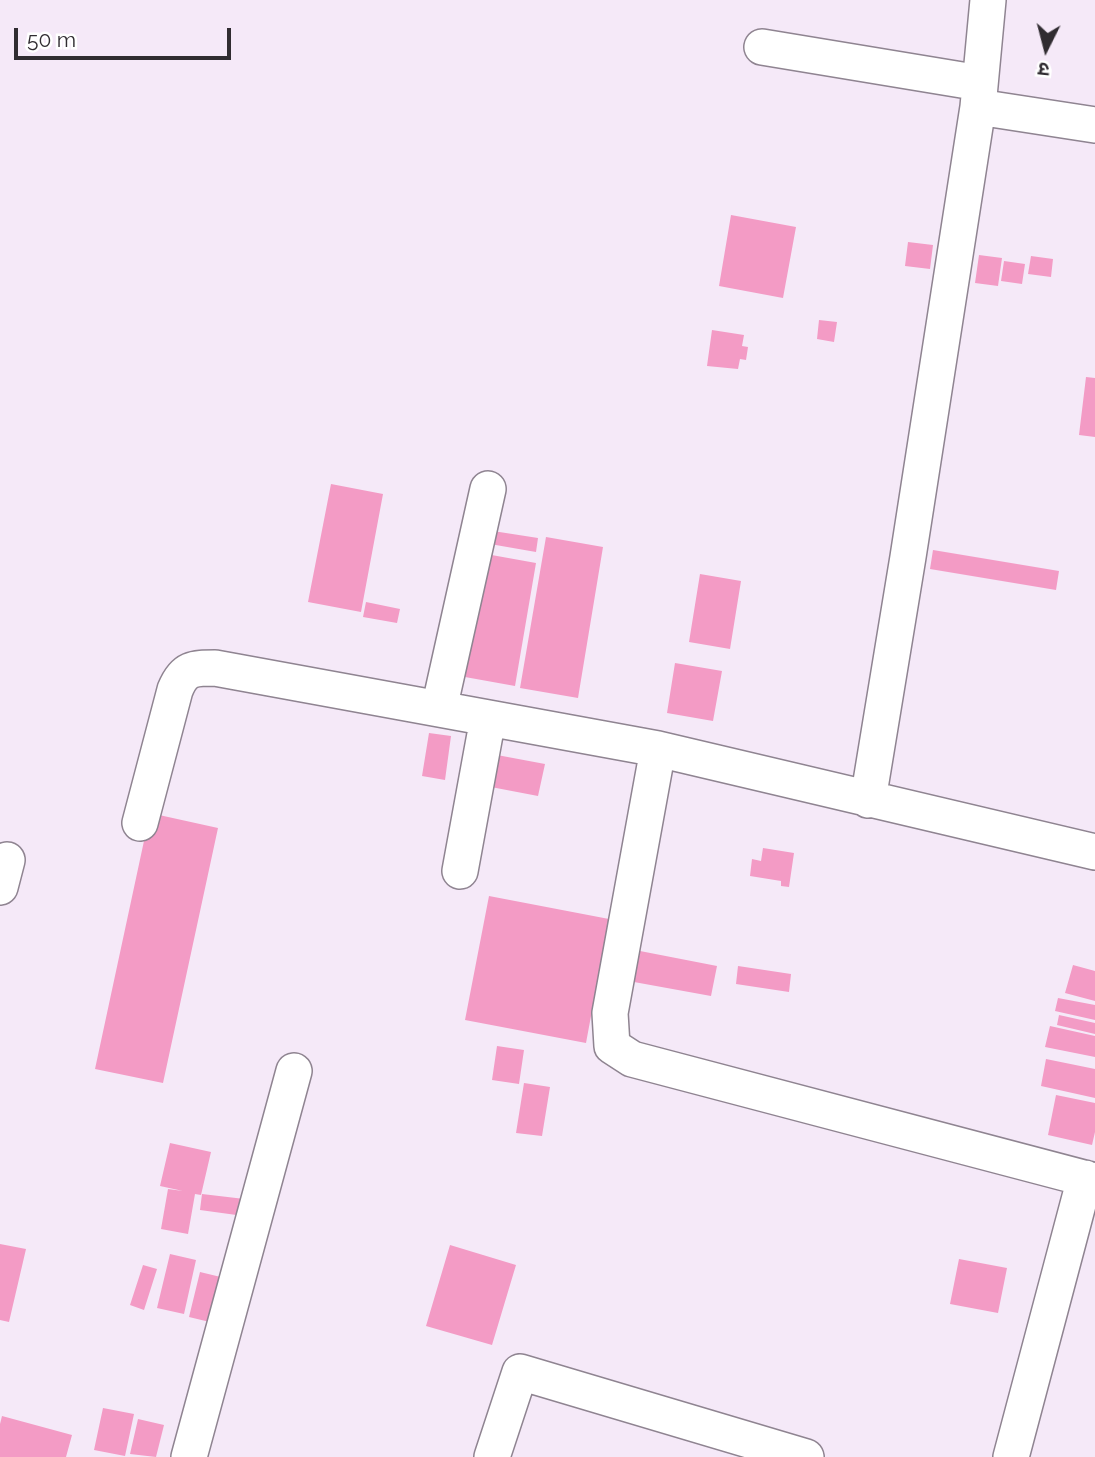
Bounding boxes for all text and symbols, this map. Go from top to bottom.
scale bar [18,14,234,58]
north arrow [1011,14,1081,84]
text: 50 m [27,27,76,52]
text: उ [1037,58,1050,81]

